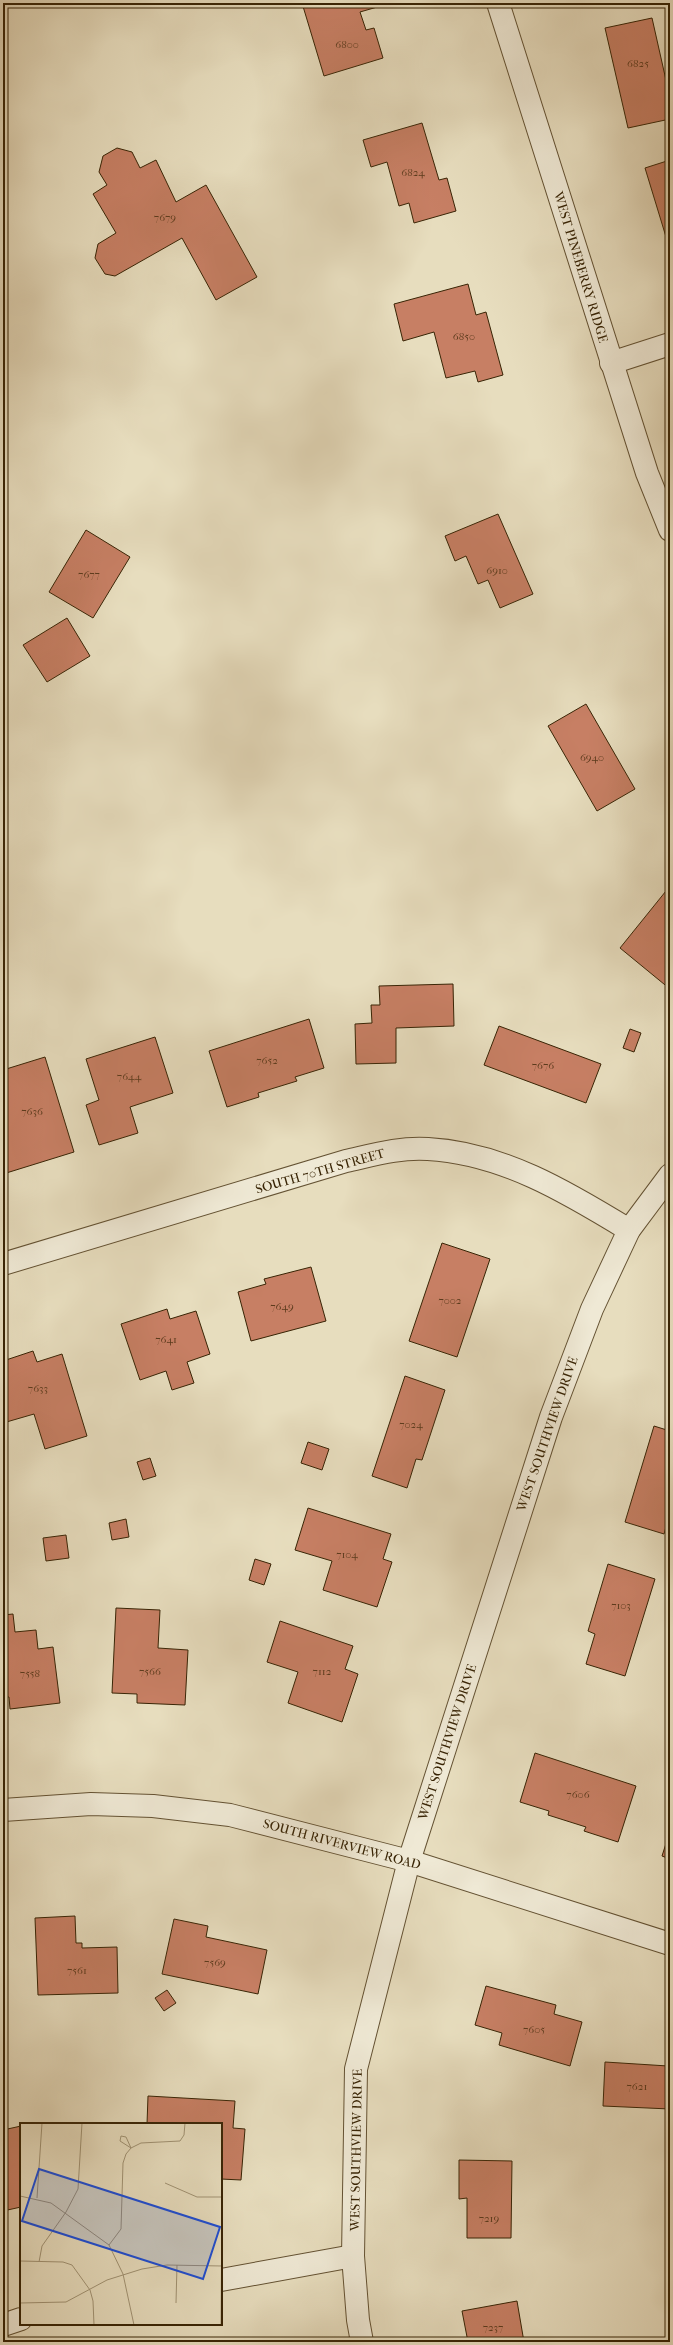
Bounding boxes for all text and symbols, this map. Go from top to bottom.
house number: 6800 [335,38,359,51]
house number: 6825 [627,57,649,70]
house number: 6824 [401,166,425,179]
street label: WEST PINEBERRY RIDGE [551,189,611,344]
house number: 7679 [154,211,176,224]
house number: 6850 [453,330,475,343]
house number: 6910 [486,564,508,577]
house number: 7677 [78,568,100,581]
house number: 6940 [580,751,604,764]
house number: 7652 [256,1054,278,1067]
house number: 7676 [532,1059,554,1072]
house number: 7644 [117,1070,142,1083]
house number: 7636 [21,1105,43,1118]
street label: SOUTH 70TH STREET [254,1145,386,1197]
house number: 7002 [438,1294,462,1307]
house number: 7649 [270,1300,294,1313]
house number: 7641 [155,1333,177,1346]
street label: WEST SOUTHVIEW DRIVE [513,1355,581,1514]
house number: 7633 [28,1382,48,1395]
house number: 7024 [399,1418,423,1431]
house number: 7104 [336,1548,358,1561]
house number: 7103 [611,1599,631,1612]
street label: WEST SOUTHVIEW DRIVE [414,1662,479,1823]
house number: 7566 [139,1665,161,1678]
house number: 7112 [313,1665,332,1678]
house number: 7558 [20,1667,40,1680]
house number: 7606 [566,1788,590,1801]
street label: SOUTH RIVERVIEW ROAD [261,1816,423,1872]
house number: 7569 [204,1956,226,1969]
house number: 7561 [67,1964,87,1977]
house number: 7605 [523,2023,545,2036]
street label: WEST SOUTHVIEW DRIVE [347,2069,365,2232]
house number: 7621 [627,2080,647,2093]
inset map [20,2123,222,2325]
house number: 7219 [479,2212,500,2225]
house number: 7237 [483,2321,503,2334]

